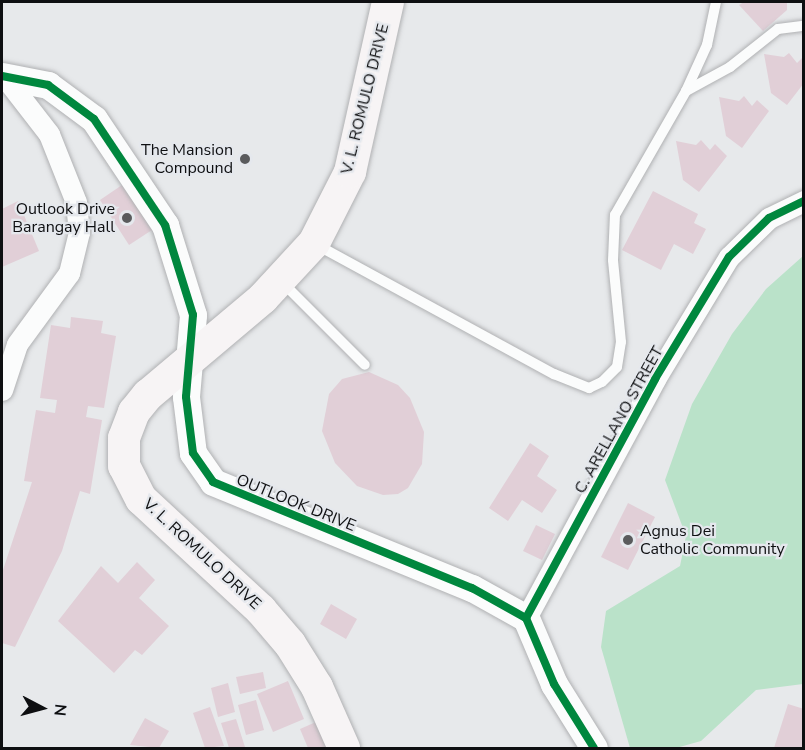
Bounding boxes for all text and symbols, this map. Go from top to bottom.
street label: V. L. ROMULO DRIVE [337,22,393,176]
place label: The Mansion Compound [141,140,233,178]
marker: The Mansion Compound [238,152,252,166]
place label: Outlook Drive Barangay Hall [12,199,115,237]
marker: Outlook Drive Barangay Hall [120,211,134,225]
street label: C. ARELLANO STREET [571,343,667,497]
street label: OUTLOOK DRIVE [233,470,359,536]
street label: V. L. ROMULO DRIVE [139,494,265,614]
place label: Agnus Dei Catholic Community [640,521,785,559]
marker: Agnus Dei Catholic Community [621,533,635,547]
north arrow [12,678,72,738]
text: N [48,703,71,717]

